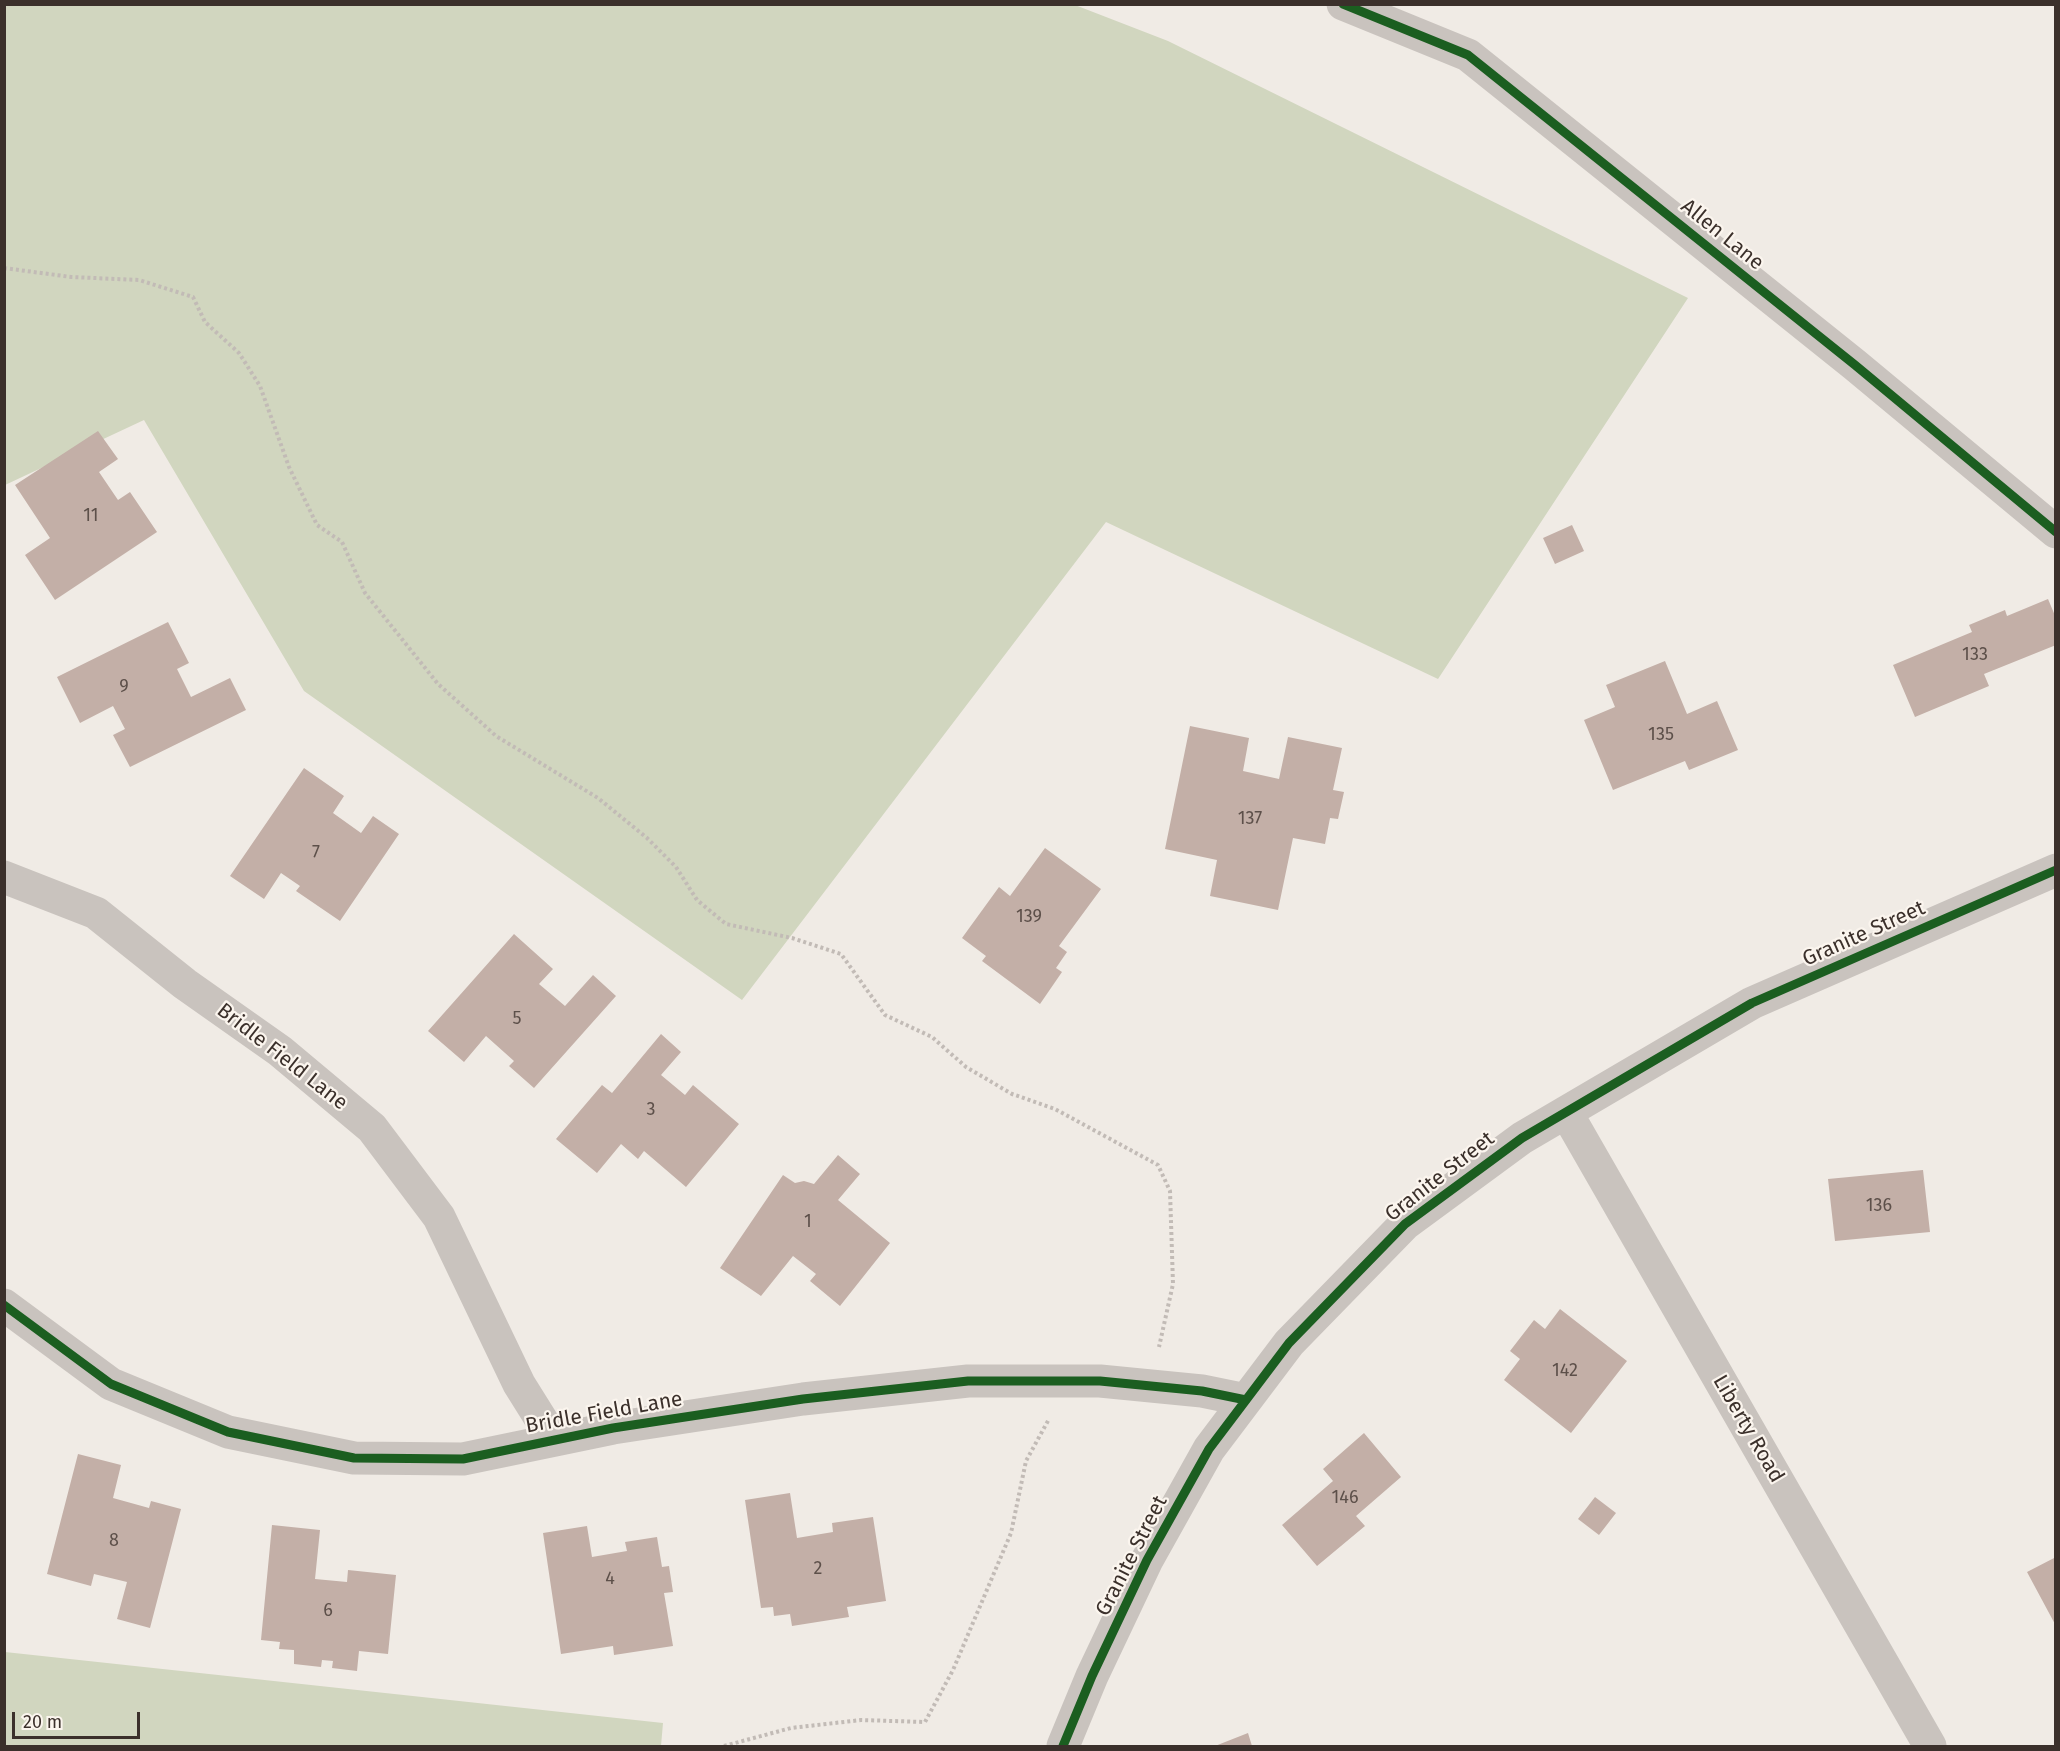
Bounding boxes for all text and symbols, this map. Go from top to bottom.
street label: Allen Lane [1676,194,1768,276]
house number: 11 [83,505,99,527]
house number: 133 [1962,644,1988,666]
house number: 9 [119,676,129,698]
house number: 135 [1648,724,1674,746]
house number: 137 [1238,808,1262,830]
house number: 7 [312,842,320,864]
street label: Granite Street [1799,896,1929,972]
house number: 139 [1016,906,1042,928]
street label: Bridle Field Lane [212,998,352,1116]
house number: 5 [512,1008,522,1030]
house number: 3 [647,1099,655,1121]
street label: Granite Street [1380,1127,1500,1227]
house number: 136 [1866,1195,1892,1217]
house number: 1 [804,1211,812,1233]
house number: 142 [1552,1360,1578,1382]
street label: Liberty Road [1707,1371,1789,1487]
street label: Bridle Field Lane [524,1387,684,1439]
house number: 146 [1332,1487,1358,1509]
street label: Granite Street [1091,1492,1173,1620]
house number: 8 [109,1530,119,1552]
house number: 2 [814,1558,822,1580]
house number: 4 [605,1568,615,1590]
house number: 6 [323,1600,333,1622]
scale bar [15,1700,142,1738]
text: 20 m [23,1711,62,1733]

